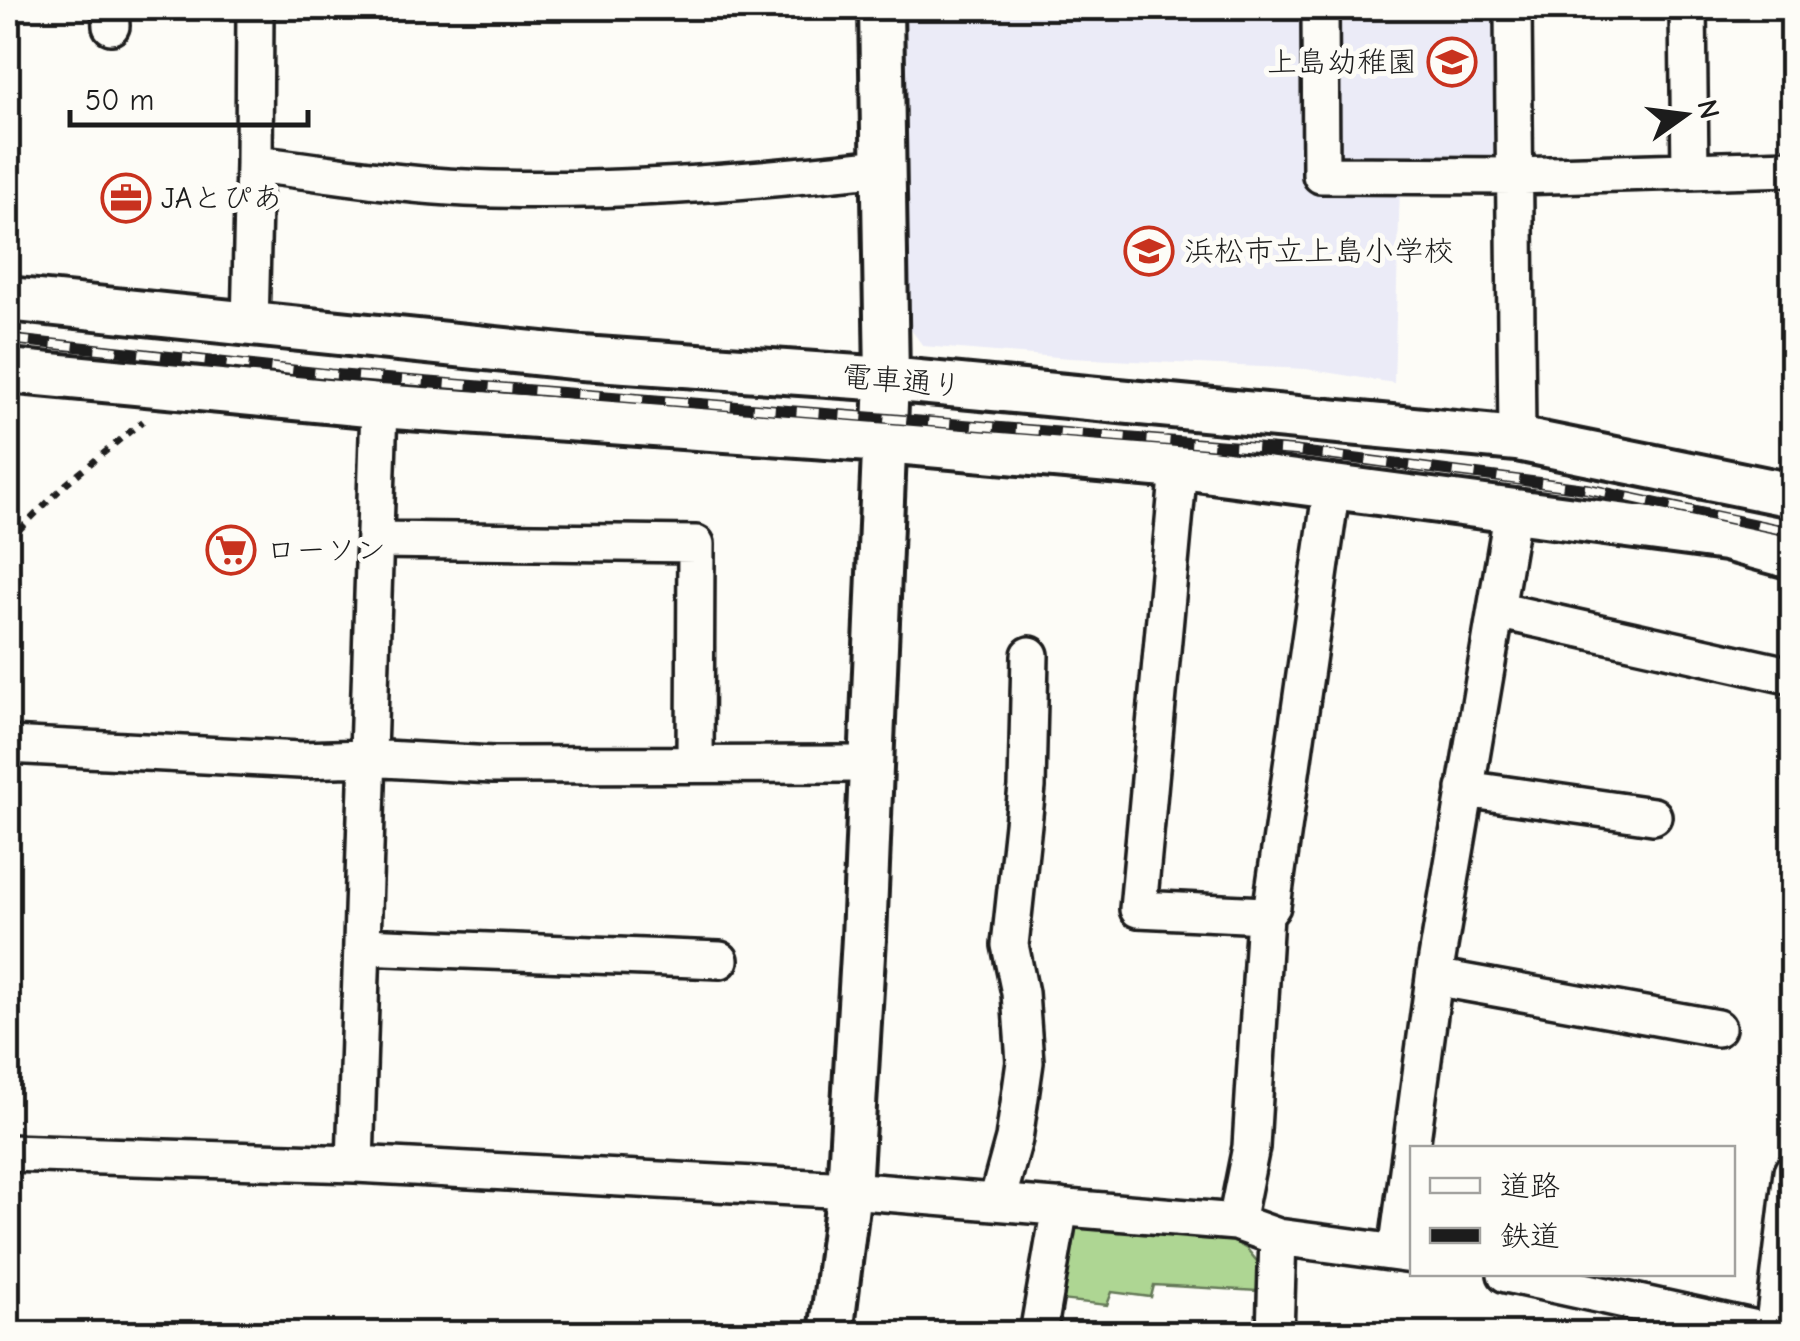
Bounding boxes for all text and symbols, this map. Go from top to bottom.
school or university icon: 上島幼稚園 [1426,36,1478,88]
place label: 上島幼稚園 [1267,45,1417,80]
scale bar [70,65,308,127]
north arrow [1635,65,1735,165]
text: 50 m [85,83,154,118]
text: N [1691,96,1726,122]
office icon: JAとぴあ [100,172,152,224]
place label: JAとぴあ [161,181,282,216]
school or university icon: 浜松市立上島小学校 [1123,225,1175,277]
place label: 浜松市立上島小学校 [1184,234,1454,269]
street label: 電車通り [841,359,963,404]
supermarket icon: ローソン [205,524,257,576]
place label: ローソン [266,533,386,568]
legend [1410,1146,1735,1276]
text: 道路 [1500,1169,1560,1204]
text: 鉄道 [1500,1219,1560,1254]

